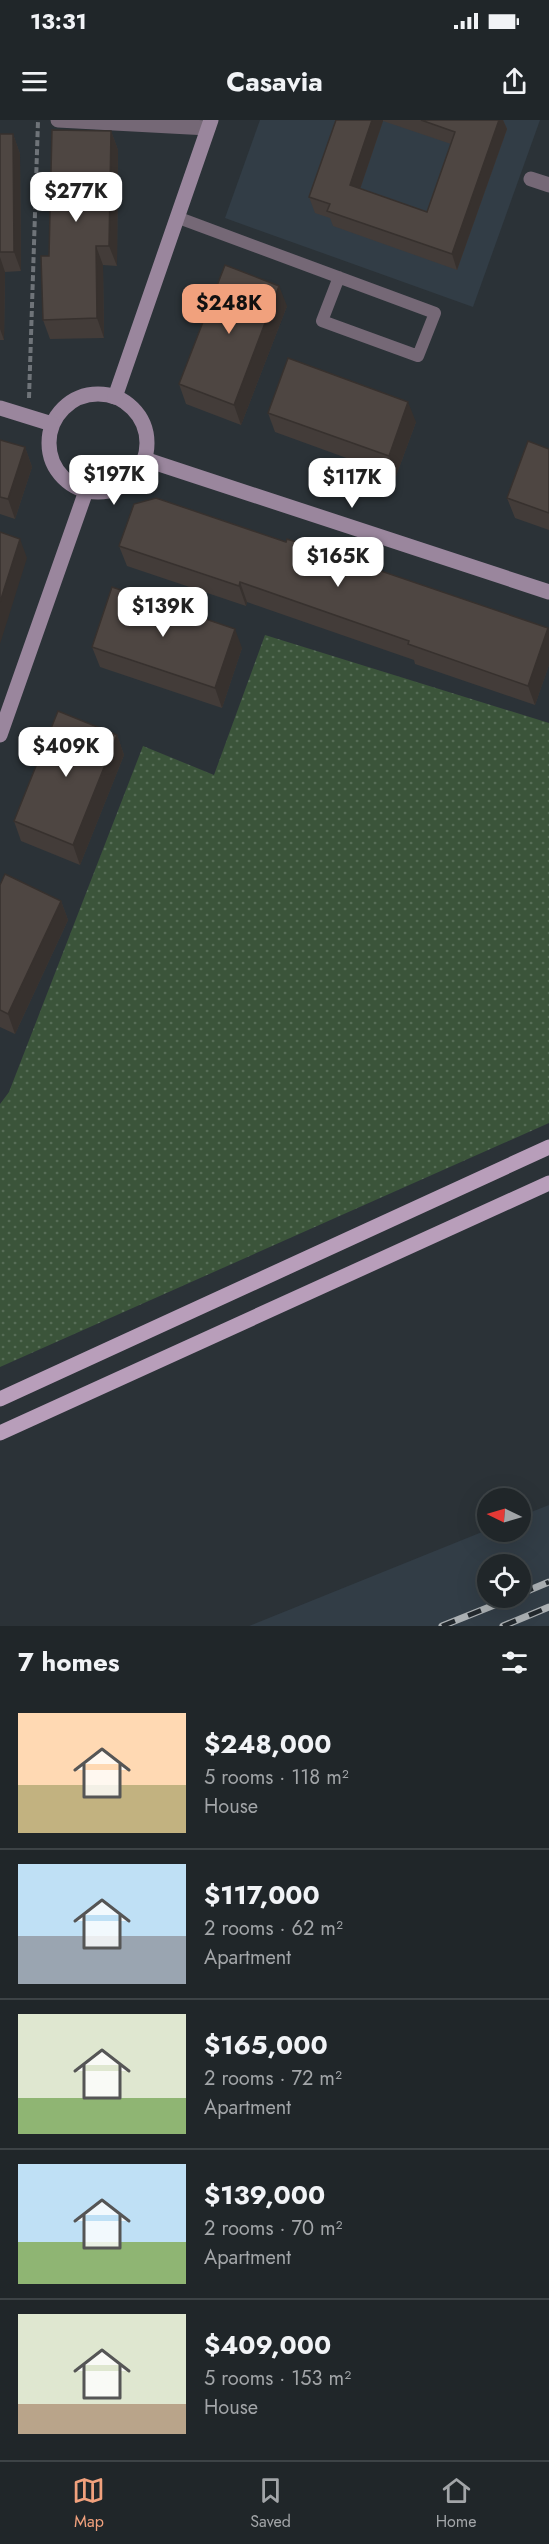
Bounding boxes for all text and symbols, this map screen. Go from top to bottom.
text: 13:31 [30,5,87,37]
text: Casavia [226,62,323,101]
icon: menu [18,65,51,98]
icon: share [498,65,531,98]
pin: $277K [34,172,118,223]
text: $277K [44,177,108,206]
pin: $248K [187,284,271,335]
text: $248K [196,289,262,318]
pin: $197K [72,455,156,506]
pin: $117K [310,458,394,509]
text: $197K [83,460,145,489]
text: $117K [323,463,381,492]
pin: $165K [296,537,380,588]
text: $165K [307,542,369,571]
pin: $139K [121,587,205,638]
text: $139K [132,592,194,621]
pin: $409K [24,727,108,778]
text: $409K [33,732,100,761]
north arrow [477,1488,531,1542]
map controls [477,1488,531,1608]
button: locate [477,1554,531,1608]
text: 7 homes [18,1643,120,1681]
icon: filters [498,1646,531,1679]
text: $248,000 [204,1725,331,1763]
icon: home [66,1737,138,1809]
text: 5 rooms · 118 m² [204,1763,349,1792]
text: House [204,1792,258,1821]
text: $117,000 [204,1876,320,1914]
icon: home [66,1888,138,1960]
text: 2 rooms · 62 m² [204,1914,343,1943]
text: Apartment [204,1943,291,1972]
text: $165,000 [204,2026,328,2064]
icon: home [66,2038,138,2110]
text: 2 rooms · 72 m² [204,2064,342,2093]
text: Apartment [204,2093,291,2122]
text: $139,000 [204,2176,325,2214]
icon: home [66,2188,138,2260]
text: 2 rooms · 70 m² [204,2214,342,2243]
text: Apartment [204,2243,291,2272]
text: $409,000 [204,2326,331,2364]
icon: home [66,2338,138,2410]
text: 5 rooms · 153 m² [204,2364,351,2393]
text: House [204,2393,258,2422]
tab: Map [72,2474,105,2533]
tab: Saved [250,2474,291,2533]
tab: Home [436,2474,477,2533]

